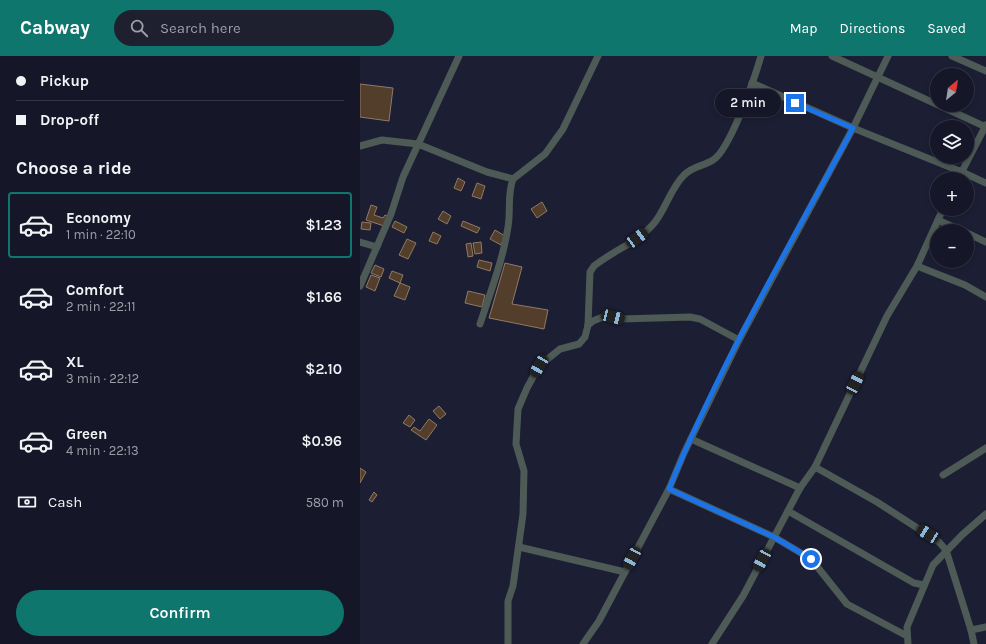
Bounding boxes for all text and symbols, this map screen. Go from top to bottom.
search box [114,10,394,46]
text: Cabway [20,17,90,39]
icon: search [128,17,150,39]
text: Search here [160,19,241,37]
text: Map [790,20,818,37]
text: Directions [840,20,905,37]
text: Saved [927,20,966,37]
north arrow [930,68,974,112]
map controls [930,68,974,268]
text: Pickup [40,72,89,90]
callout: 2 min [715,89,781,117]
route end [786,94,804,112]
text: 2 min [730,95,766,110]
text: Drop-off [40,111,99,129]
button: layers [930,120,974,164]
text: Choose a ride [16,157,131,179]
button: + [930,172,974,216]
icon: car [18,207,54,243]
text: Economy [66,209,131,227]
text: $1.23 [305,216,342,234]
button: − [930,224,974,268]
car [624,226,650,250]
text: 1 min · 22:10 [66,227,136,242]
icon: car [18,279,54,315]
text: Comfort [66,281,124,299]
text: $1.66 [306,288,342,306]
text: 2 min · 22:11 [66,299,136,314]
car [600,308,626,326]
icon: car [18,351,54,387]
text: XL [66,353,84,371]
car [528,353,550,379]
text: $2.10 [305,360,342,378]
car [844,370,866,396]
text: 3 min · 22:12 [66,371,139,386]
icon: car [18,423,54,459]
text: Green [66,425,107,443]
text: $0.96 [302,432,342,450]
text: 4 min · 22:13 [66,443,139,458]
icon: cash [16,491,38,513]
text: Cash [48,493,82,511]
text: 580 m [306,495,344,510]
car [915,523,941,545]
car [621,545,643,571]
car [751,547,773,573]
route start [802,550,820,568]
button: Confirm [16,590,344,636]

